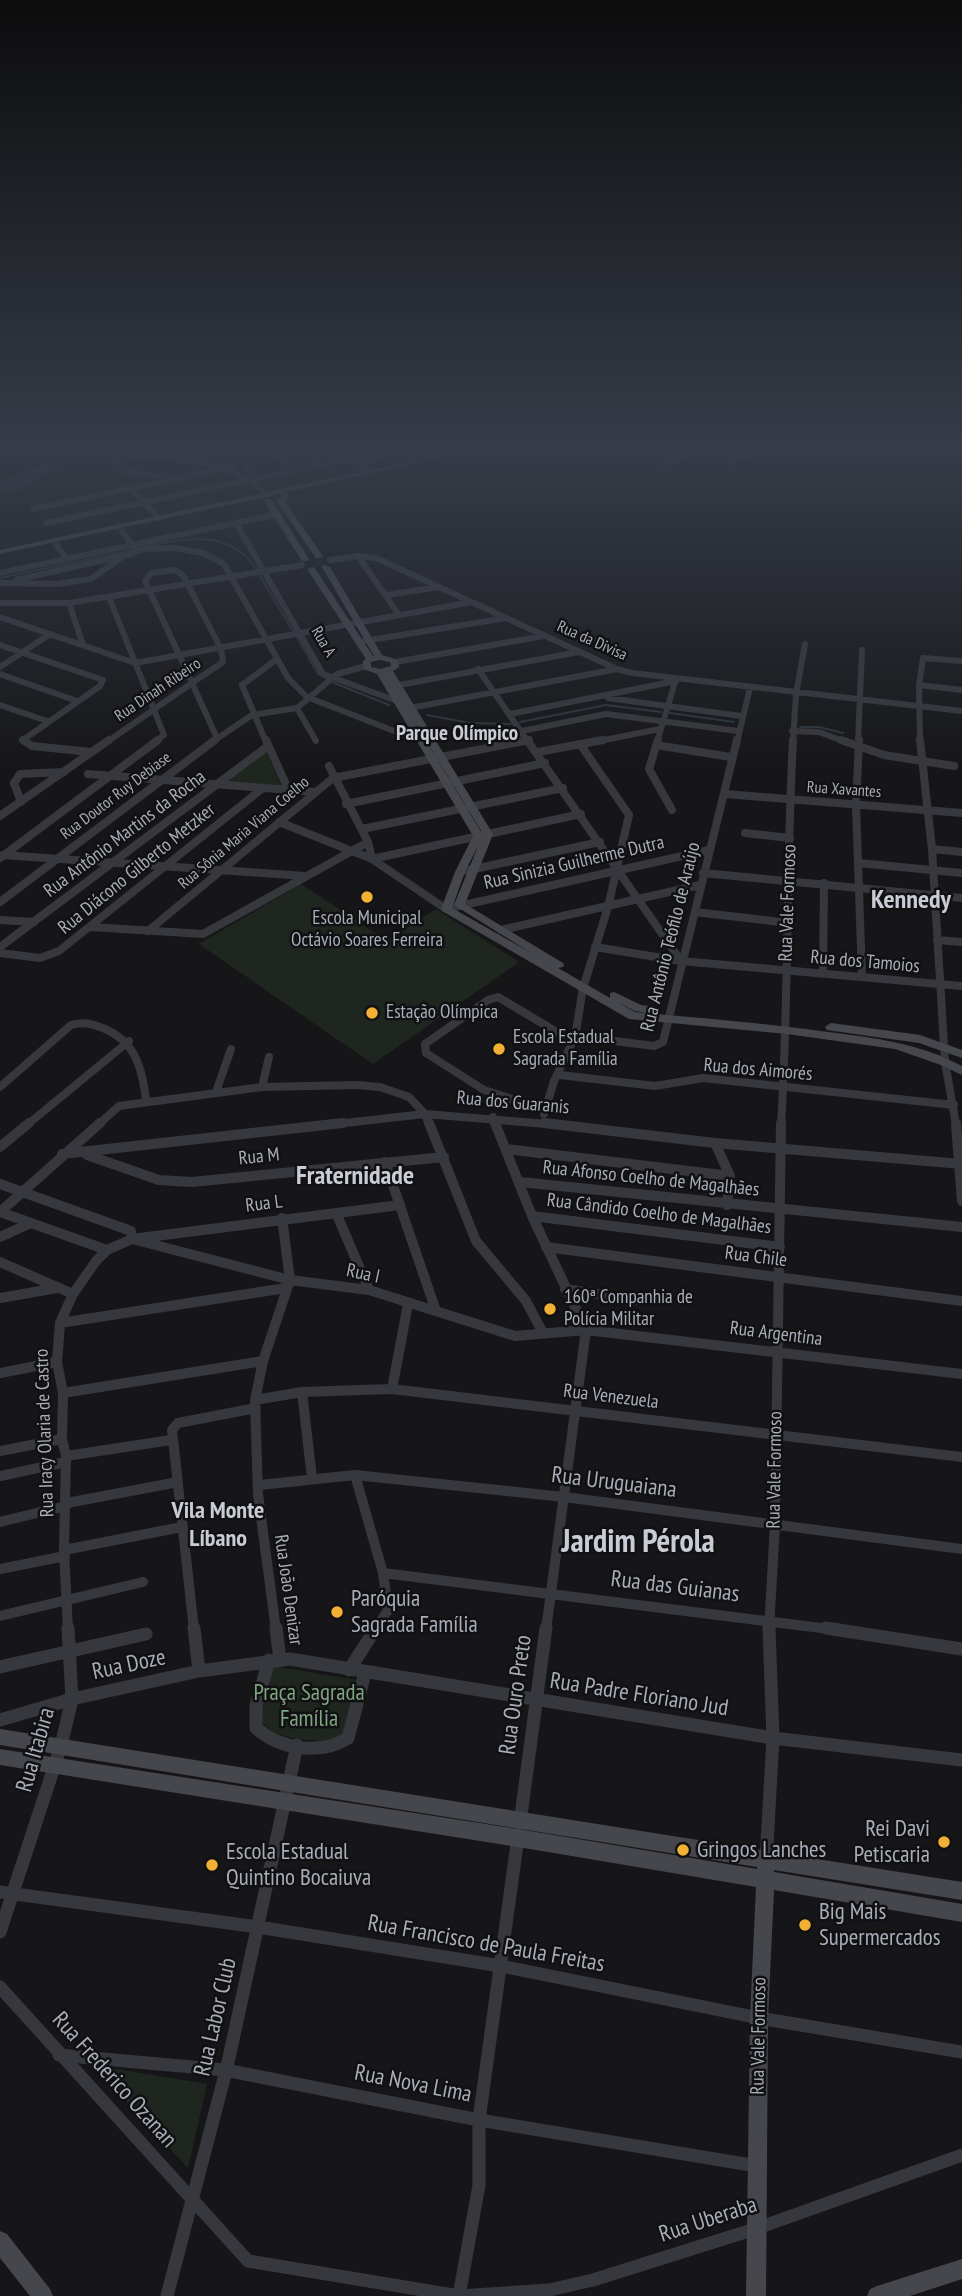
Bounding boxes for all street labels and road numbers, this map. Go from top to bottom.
street label: Rua da Divisa [554,617,630,665]
street label: Rua A [307,623,339,661]
street label: Rua Dinah Ribeiro [111,654,205,726]
street label: Rua Doutor Ruy Debiase [57,748,175,844]
street label: Rua Antônio Martins da Rocha [39,766,211,902]
street label: Rua Sônia Maria Viana Coelho [175,773,313,893]
street label: Rua Xavantes [806,778,882,802]
street label: Rua Diácono Gilberto Metzker [54,799,220,939]
street label: Rua Sinizia Guilherme Dutra [482,831,666,895]
street label: Rua Antônio Teófilo de Araújo [636,840,706,1034]
street label: Rua Vale Formoso [775,844,801,962]
street label: Rua dos Tamoios [809,946,921,978]
street label: Rua dos Aimorés [703,1054,813,1086]
street label: Rua dos Guaranis [456,1087,570,1119]
street label: Rua M [237,1144,281,1170]
street label: Rua Afonso Coelho de Magalhães [542,1156,760,1202]
street label: Rua Cândido Coelho de Magalhães [545,1189,773,1239]
street label: Rua L [244,1190,284,1218]
street label: Rua Chile [724,1242,788,1272]
street label: Rua I [344,1259,382,1289]
street label: Rua Argentina [729,1317,823,1351]
street label: Rua Iracy Olaria de Castro [31,1348,59,1518]
street label: Rua Venezuela [562,1380,660,1414]
street label: Rua Vale Formoso [763,1411,787,1529]
street label: Rua Uruguaiana [550,1462,678,1504]
street label: Rua João Denizar [269,1533,307,1647]
street label: Rua das Guianas [609,1565,741,1609]
street label: Rua Ouro Preto [494,1633,538,1757]
street label: Rua Doze [90,1644,168,1686]
street label: Rua Padre Floriano Jud [548,1667,730,1723]
street label: Rua Itabira [11,1705,61,1795]
street label: Rua Francisco de Paula Freitas [365,1910,607,1978]
street label: Rua Labor Club [189,1955,243,2079]
street label: Rua Vale Formoso [747,1977,771,2095]
street label: Rua Frederico Ozanan [46,2007,182,2153]
street label: Rua Nova Lima [352,2059,474,2109]
street label: Rua Uberaba [656,2191,760,2249]

